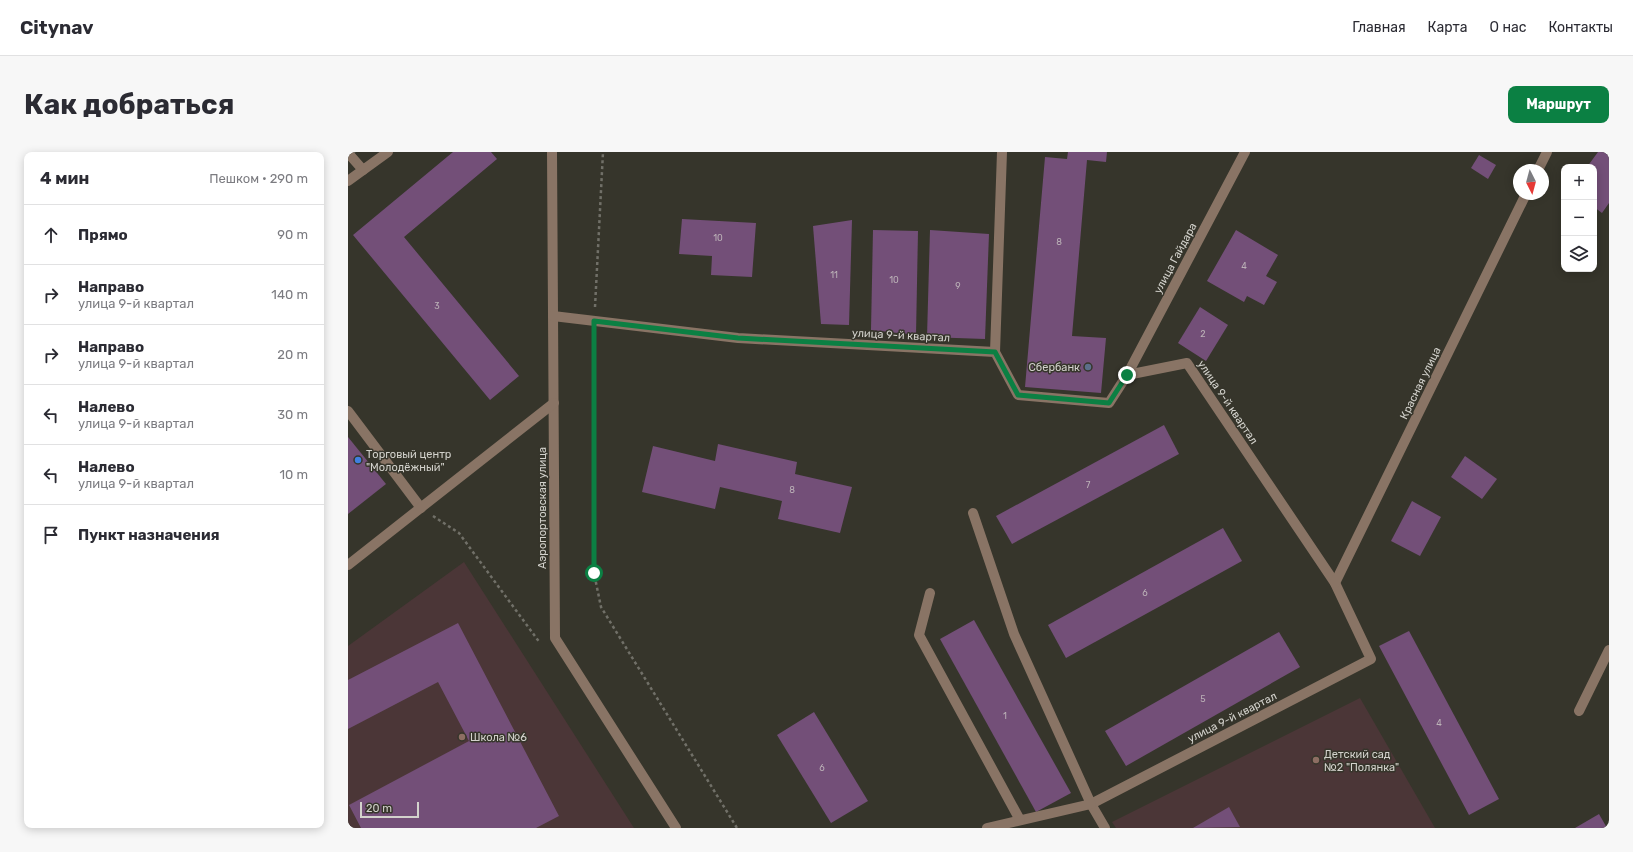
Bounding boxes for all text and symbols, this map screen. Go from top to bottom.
text: Citynav [20,16,93,39]
text: Главная [1352,19,1406,36]
text: Карта [1428,19,1468,36]
text: О нас [1490,19,1526,36]
text: Контакты [1548,19,1613,36]
button: Маршрут [1508,86,1609,123]
text: Как добраться [24,88,234,121]
north arrow [1513,164,1549,200]
map controls [1561,164,1597,272]
button: + [1561,164,1597,200]
text: 4 мин [40,168,89,188]
text: Пешком · 290 m [209,171,308,186]
button: − [1561,200,1597,236]
street label: улица Гайдара [1151,221,1200,296]
icon: ahead [40,224,62,246]
text: Прямо [78,226,128,244]
text: 90 m [277,227,308,242]
house number: 10 [713,233,723,243]
button: layers [1561,236,1597,272]
house number: 8 [1056,237,1062,247]
house number: 4 [1241,261,1247,271]
house number: 11 [830,270,838,280]
house number: 10 [889,275,899,285]
text: Направо [78,278,144,296]
house number: 9 [955,281,961,291]
icon: right [40,284,62,306]
text: 140 m [271,287,308,302]
text: улица 9-й квартал [78,296,194,311]
house number: 3 [434,301,440,311]
street label: улица 9-й квартал [852,326,950,345]
house number: 2 [1200,329,1206,339]
text: Направо [78,338,144,356]
icon: right [40,344,62,366]
street label: Красная улица [1397,345,1444,422]
text: 20 m [277,347,308,362]
text: улица 9-й квартал [78,356,194,371]
street label: улица 9-й квартал [1195,358,1260,447]
place label: Сбербанк [1029,361,1080,374]
marker: Сбербанк [1083,362,1093,372]
route end [1118,366,1136,384]
text: Налево [78,398,135,416]
icon: left [40,404,62,426]
text: 30 m [277,407,308,422]
text: улица 9-й квартал [78,416,194,431]
street label: Аэропортовская улица [536,447,549,569]
place label: Торговый центр "Молодёжный" [366,448,451,474]
marker: Торговый центр "Молодёжный" [353,455,363,465]
text: Налево [78,458,135,476]
icon: left [40,464,62,486]
text: 10 m [279,467,308,482]
text: улица 9-й квартал [78,476,194,491]
house number: 7 [1086,480,1091,490]
house number: 8 [789,485,795,495]
icon: arrive [40,524,62,546]
text: Пункт назначения [78,526,220,544]
route start [585,564,603,582]
house number: 6 [1142,588,1148,598]
street label: улица 9-й квартал [1186,689,1279,746]
house number: 5 [1200,694,1206,704]
house number: 1 [1003,711,1007,721]
house number: 4 [1436,718,1442,728]
place label: Школа №6 [470,731,527,744]
marker: Школа №6 [457,732,467,742]
place label: Детский сад №2 "Полянка" [1324,748,1399,774]
marker: Детский сад №2 "Полянка" [1311,755,1321,765]
house number: 6 [819,763,825,773]
scale bar [360,800,419,819]
text: 20 m [366,802,392,815]

